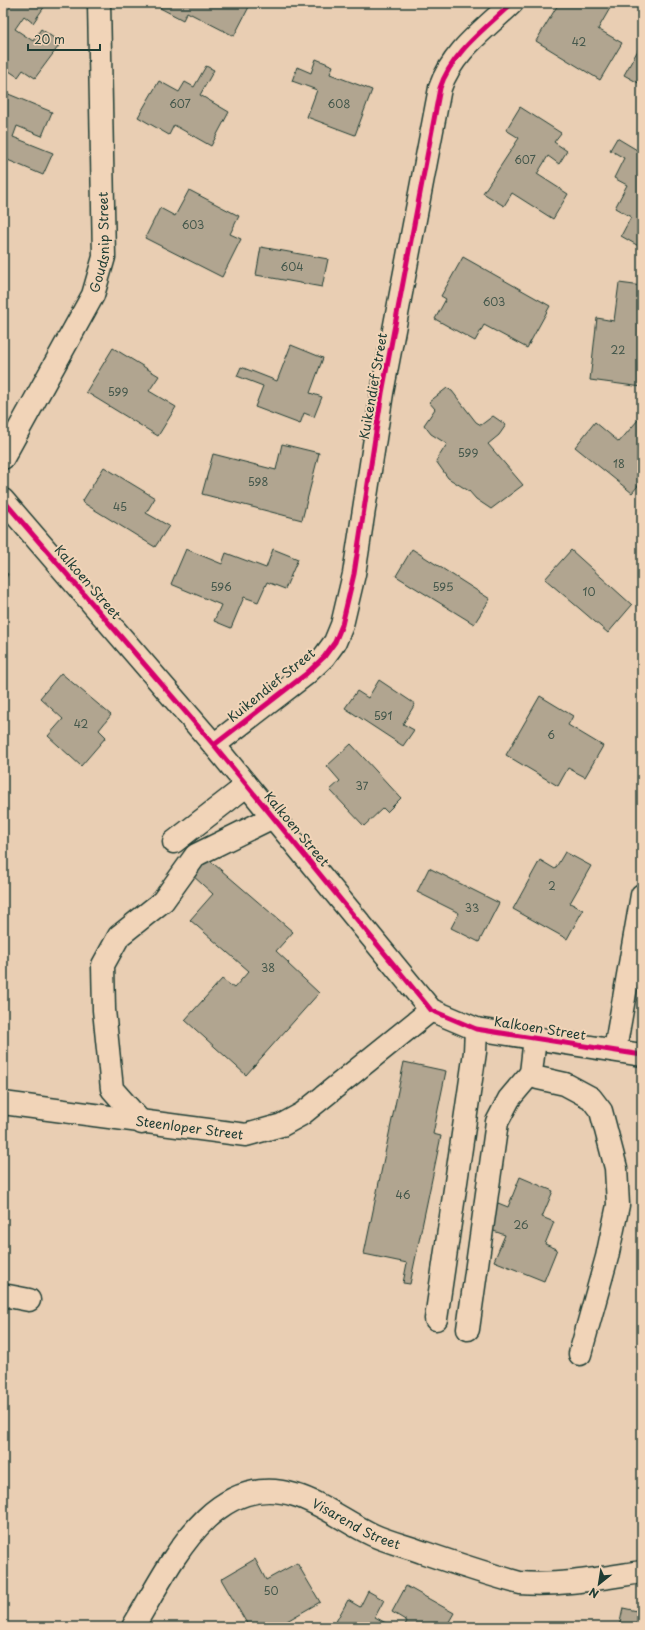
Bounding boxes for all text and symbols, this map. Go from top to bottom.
scale bar [28,26,100,52]
text: 20 m [34,30,65,48]
house number: 42 [572,33,587,50]
house number: 607 [169,95,191,112]
house number: 608 [328,95,350,112]
house number: 607 [514,151,536,168]
street label: Goudsnip Street [84,192,113,295]
house number: 603 [182,216,204,233]
house number: 604 [280,258,304,275]
house number: 603 [483,293,505,310]
street label: Kuikendief Street [354,331,391,441]
house number: 22 [611,341,625,358]
house number: 599 [108,383,128,400]
house number: 599 [458,444,478,461]
house number: 18 [613,455,625,472]
house number: 598 [248,473,268,490]
house number: 45 [113,498,127,515]
street label: Kalkoen Street [51,541,126,623]
house number: 596 [210,578,232,595]
house number: 595 [433,578,453,595]
house number: 10 [583,583,595,600]
street label: Kuikendief Street [223,643,319,726]
house number: 591 [374,707,392,724]
house number: 42 [74,715,89,732]
house number: 6 [547,726,555,743]
house number: 37 [356,777,369,794]
street label: Kalkoen Street [260,787,334,870]
house number: 2 [548,877,556,894]
house number: 33 [465,899,479,916]
house number: 38 [261,959,275,976]
street label: Kalkoen Street [493,1011,587,1044]
street label: Steenloper Street [134,1111,244,1144]
house number: 46 [396,1186,411,1203]
house number: 26 [513,1216,529,1233]
street label: Visarend Street [309,1493,403,1553]
north arrow [579,1564,619,1604]
house number: 50 [263,1582,279,1599]
text: N [585,1583,602,1603]

